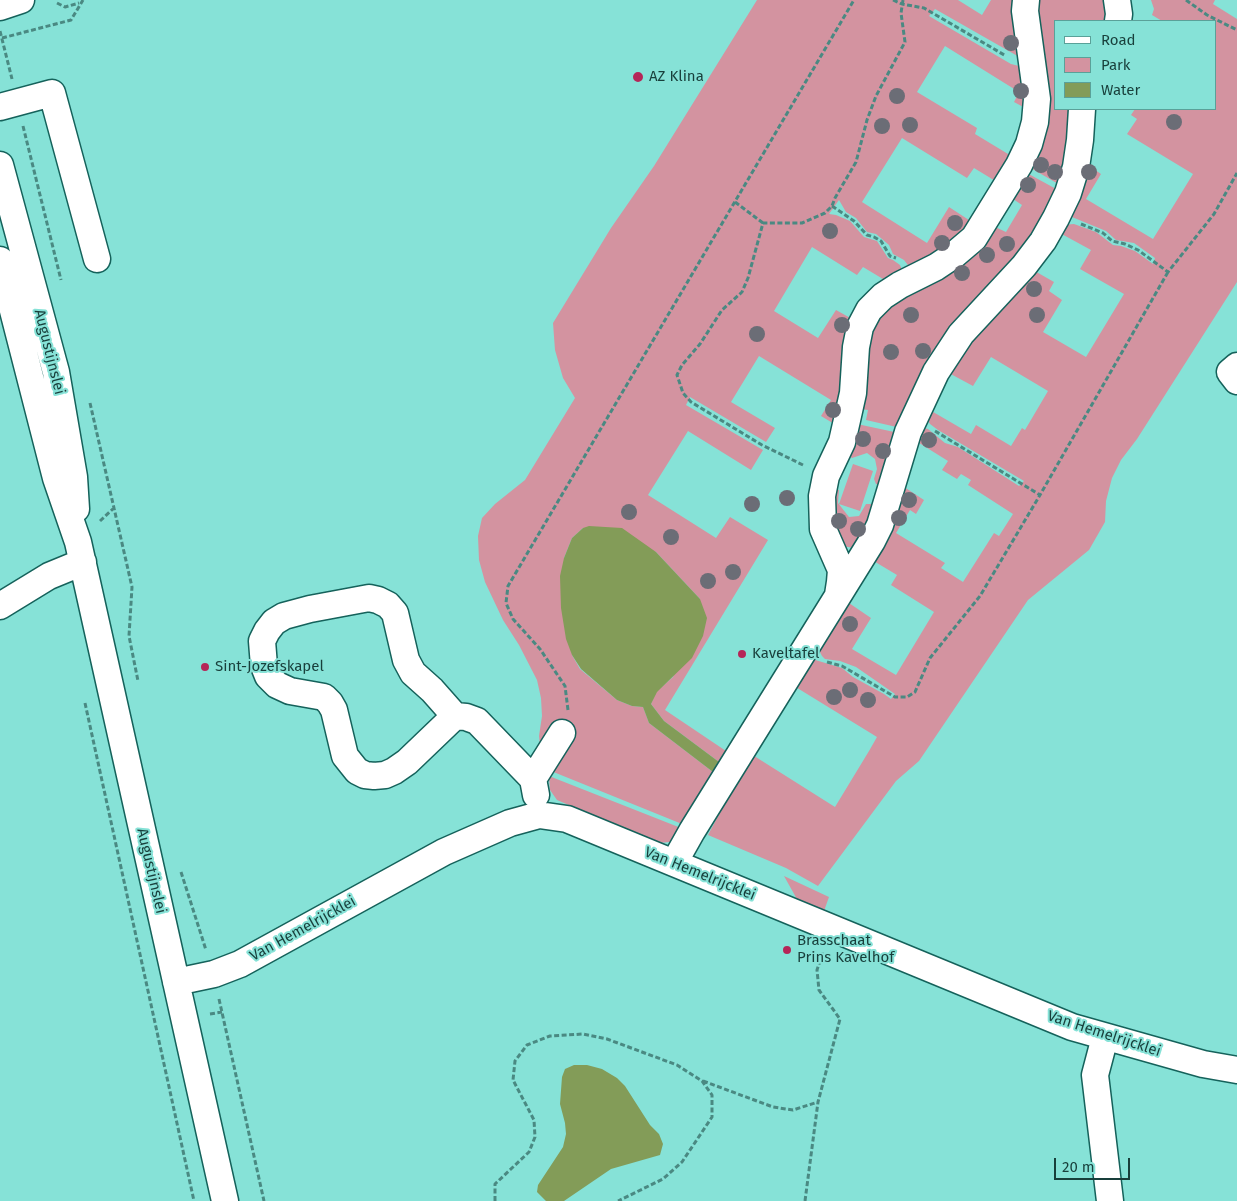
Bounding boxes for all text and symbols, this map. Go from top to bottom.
legend [1054,20,1217,110]
text: Road [1101,31,1136,49]
text: Park [1101,56,1131,74]
place label: AZ Klina [649,68,704,86]
marker: AZ Klina [631,70,645,84]
text: Water [1101,81,1140,99]
street label: Augustijnslei [30,308,68,396]
place label: Kaveltafel [752,645,819,663]
marker: Kaveltafel [736,648,748,660]
place label: Sint-Jozefskapel [215,658,324,676]
marker: Sint-Jozefskapel [199,661,211,673]
street label: Augustijnslei [132,827,170,915]
street label: Van Hemelrijcklei [642,844,758,904]
street label: Van Hemelrijcklei [247,892,359,966]
place label: Brasschaat Prins Kavelhof [797,932,894,967]
marker: Brasschaat Prins Kavelhof [781,944,793,956]
street label: Van Hemelrijcklei [1045,1007,1163,1061]
scale bar [1057,1148,1133,1180]
text: 20 m [1062,1158,1095,1176]

